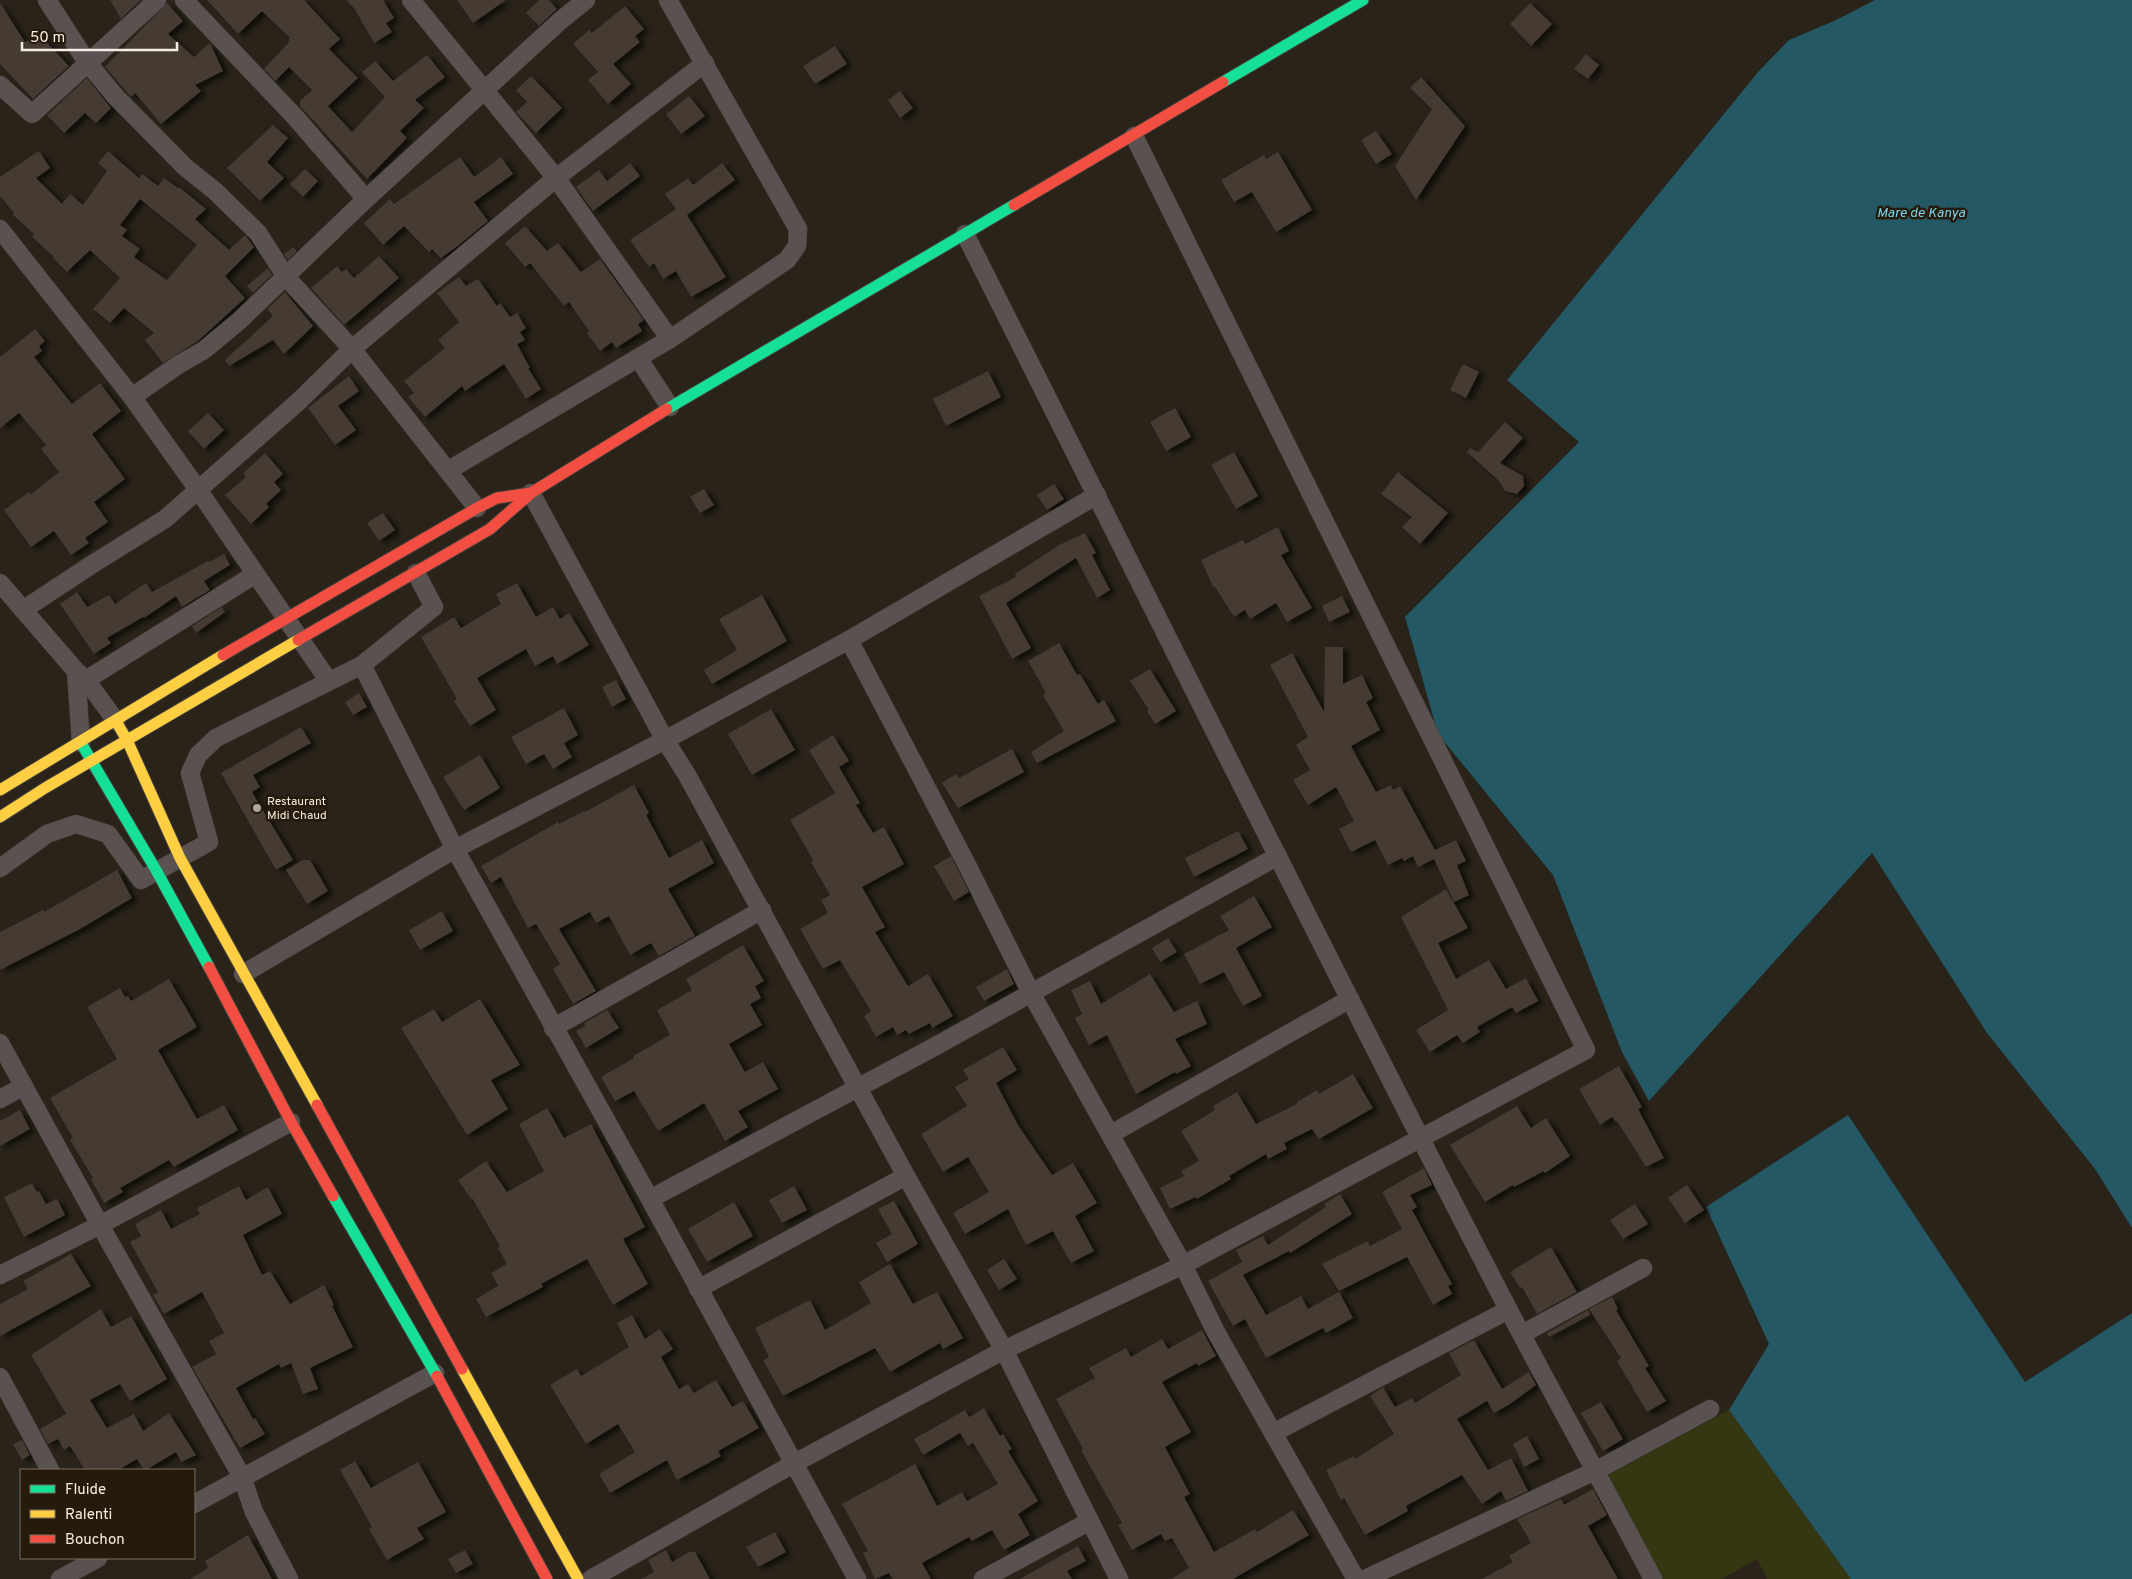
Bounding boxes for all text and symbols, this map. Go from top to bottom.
scale bar [22,20,178,52]
text: 50 m [30,29,65,48]
water label: Mare de Kanya [1877,205,1966,222]
place label: Restaurant Midi Chaud [267,794,327,824]
marker: Restaurant Midi Chaud [251,802,263,814]
legend [20,1469,195,1559]
text: Fluide [65,1481,106,1500]
text: Ralenti [65,1506,112,1525]
text: Bouchon [65,1531,125,1550]

